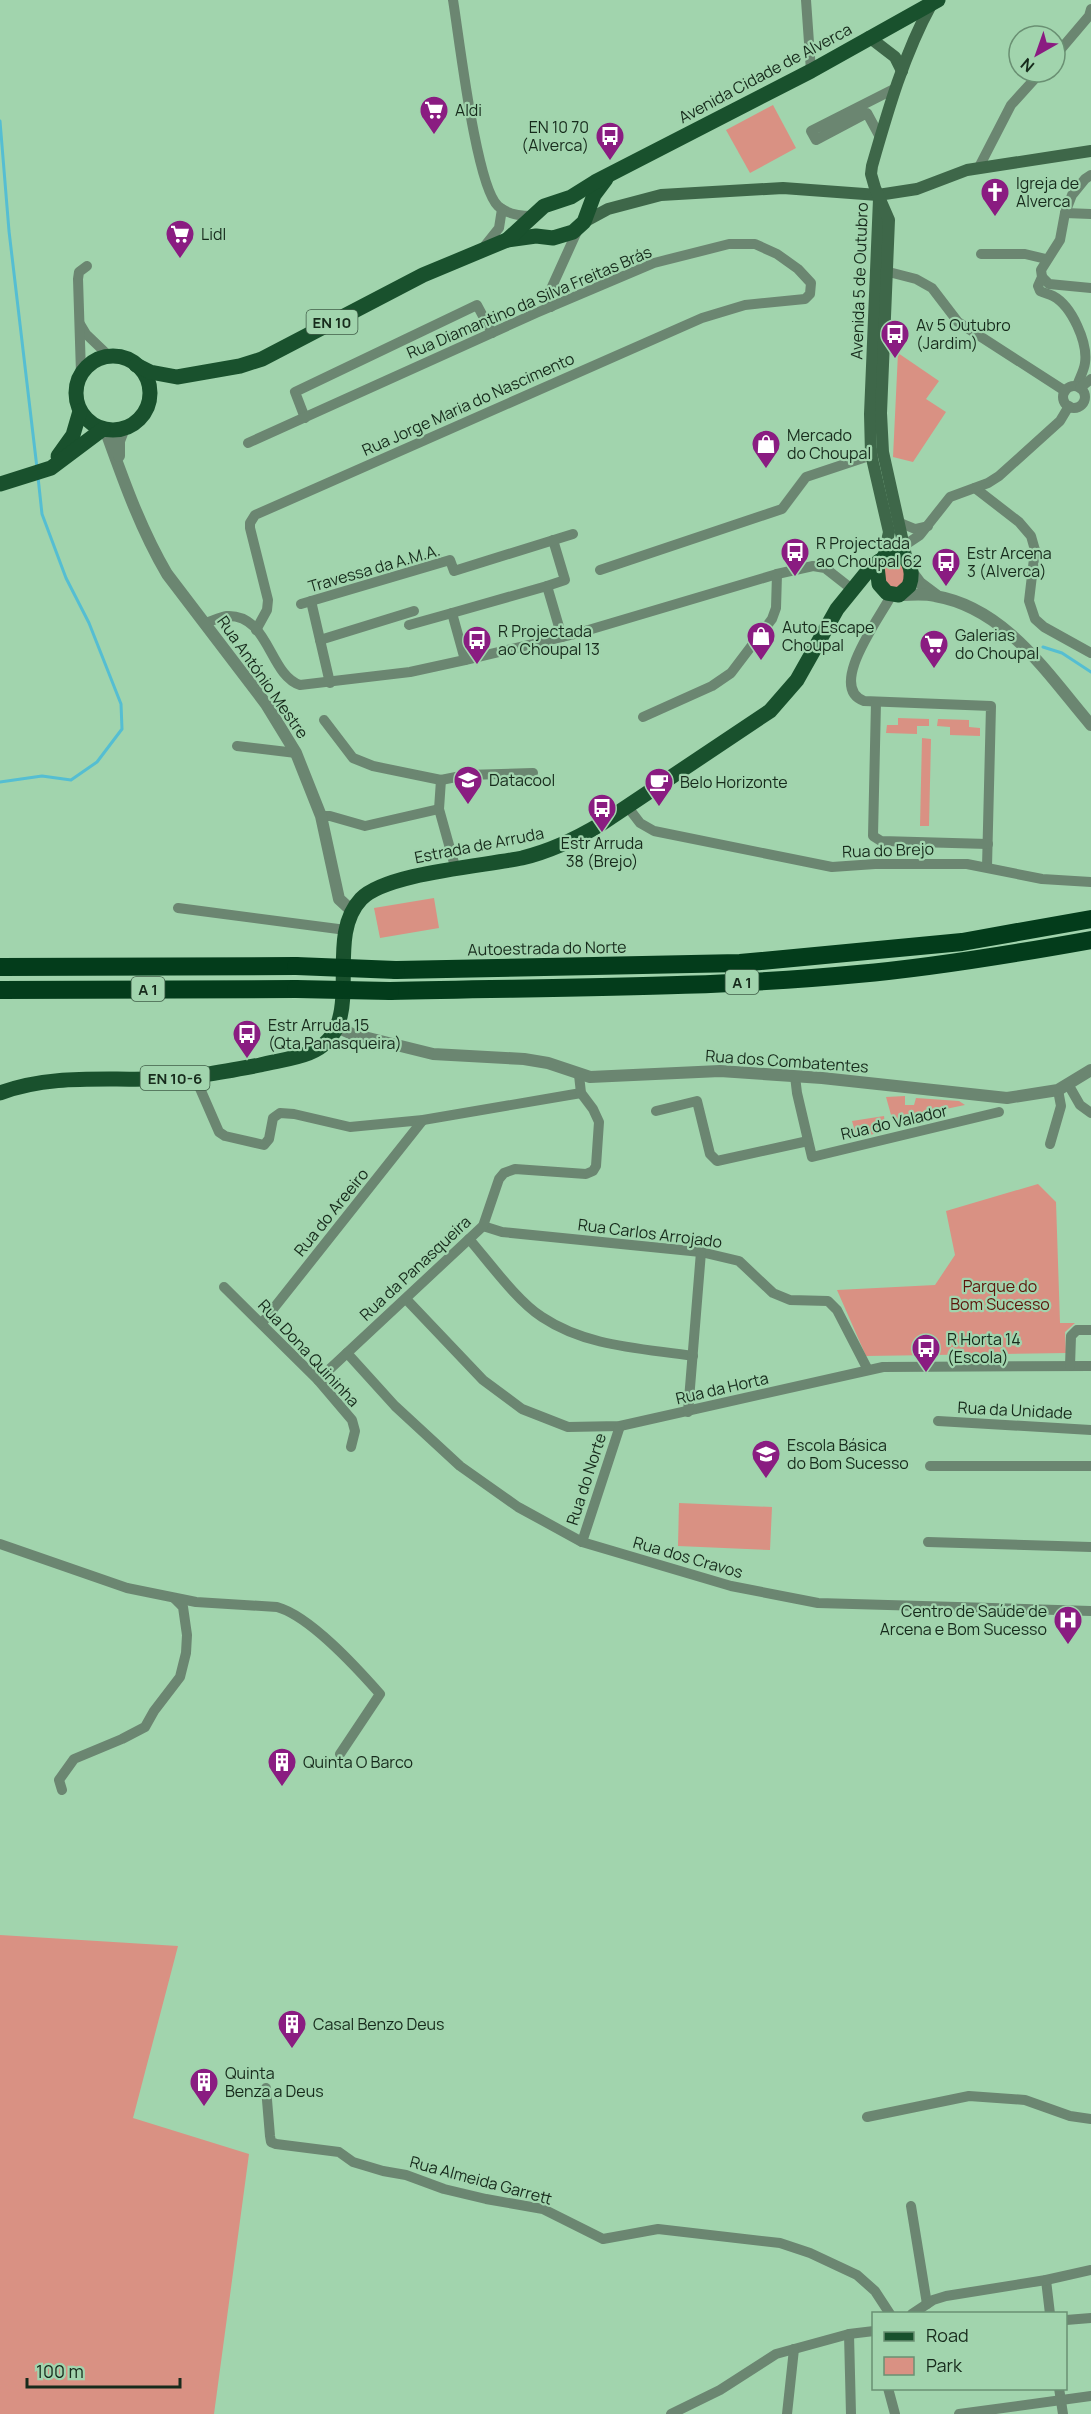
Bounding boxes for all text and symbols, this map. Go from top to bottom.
street label: Avenida Cidade de Alverca [675,18,855,128]
north arrow [1007,24,1067,84]
text: N [1016,53,1039,78]
supermarket icon: Aldi [418,94,450,136]
place label: Aldi [455,99,482,121]
place label: EN 10 70 (Alverca) [521,116,589,156]
bus stop icon: EN 10 70 (Alverca) [594,120,626,162]
place label: Igreja de Alverca [1016,172,1079,212]
church icon: Igreja de Alverca [979,176,1011,218]
street label: Avenida 5 de Outubro [845,202,873,360]
supermarket icon: Lidl [164,218,196,260]
place label: Lidl [201,223,226,245]
street label: Rua Diamantino da Silva Freitas Brás [403,240,655,364]
road number: EN 10 [306,310,358,334]
place label: Av 5 Outubro (Jardim) [916,314,1011,354]
bus stop icon: Av 5 Outubro (Jardim) [879,318,911,360]
street label: Rua Jorge Maria do Nascimento [358,347,578,461]
place label: Mercado do Choupal [787,424,871,464]
shop icon: Mercado do Choupal [750,428,782,470]
place label: R Projectada ao Choupal 62 [816,532,922,572]
bus stop icon: R Projectada ao Choupal 62 [779,536,811,578]
street label: Travessa da A.M.A. [305,539,443,597]
place label: Estr Arcena 3 (Alverca) [967,542,1052,582]
bus stop icon: Estr Arcena 3 (Alverca) [930,546,962,588]
street label: Rua António Mestre [212,611,314,743]
place label: Auto Escape Choupal [782,616,874,656]
place label: R Projectada ao Choupal 13 [498,620,600,660]
shop icon: Auto Escape Choupal [745,620,777,662]
bus stop icon: R Projectada ao Choupal 13 [461,624,493,666]
place label: Galerias do Choupal [955,624,1039,664]
supermarket icon: Galerias do Choupal [918,628,950,670]
school or university icon: Datacool [452,764,484,806]
cafe icon: Belo Horizonte [643,766,675,808]
place label: Datacool [489,769,555,791]
place label: Belo Horizonte [680,771,788,793]
bus stop icon: Estr Arruda 38 (Brejo) [586,792,618,834]
street label: Estrada de Arruda [412,822,546,868]
place label: Estr Arruda 38 (Brejo) [561,832,643,872]
street label: Rua do Brejo [842,837,934,863]
street label: Autoestrada do Norte [467,936,627,960]
road number: A 1 [726,970,758,994]
road number: A 1 [132,977,164,1001]
place label: Estr Arruda 15 (Qta Panasqueira) [268,1014,402,1054]
bus stop icon: Estr Arruda 15 (Qta Panasqueira) [231,1018,263,1060]
street label: Rua dos Combatentes [705,1044,869,1078]
road number: EN 10-6 [140,1066,210,1090]
street label: Rua do Valador [838,1099,950,1145]
street label: Rua do Areeiro [289,1163,373,1261]
street label: Rua da Panasqueira [355,1211,475,1325]
street label: Rua Carlos Arrojado [577,1213,723,1253]
park label: Parque do Bom Sucesso [950,1275,1050,1315]
street label: Rua Dona Quininha [253,1295,365,1411]
place label: R Horta 14 (Escola) [947,1328,1021,1368]
bus stop icon: R Horta 14 (Escola) [910,1332,942,1374]
street label: Rua da Horta [673,1367,771,1409]
street label: Rua da Unidade [957,1396,1073,1424]
street label: Rua do Norte [561,1430,611,1528]
place label: Escola Básica do Bom Sucesso [787,1434,909,1474]
school or university icon: Escola Básica do Bom Sucesso [750,1438,782,1480]
street label: Rua dos Cravos [631,1531,745,1583]
place label: Centro de Saúde de Arcena e Bom Sucesso [880,1600,1047,1640]
hospital icon: Centro de Saúde de Arcena e Bom Sucesso [1052,1604,1084,1646]
building icon: Quinta O Barco [266,1746,298,1788]
place label: Quinta O Barco [303,1751,413,1773]
building icon: Casal Benzo Deus [276,2008,308,2050]
place label: Casal Benzo Deus [313,2013,444,2035]
place label: Quinta Benza a Deus [225,2062,324,2102]
building icon: Quinta Benza a Deus [188,2066,220,2108]
street label: Rua Almeida Garrett [407,2150,555,2210]
legend [872,2312,1067,2390]
text: Road [926,2323,969,2347]
scale bar [27,2351,180,2389]
text: Park [926,2353,963,2377]
text: 100 m [36,2359,84,2383]

